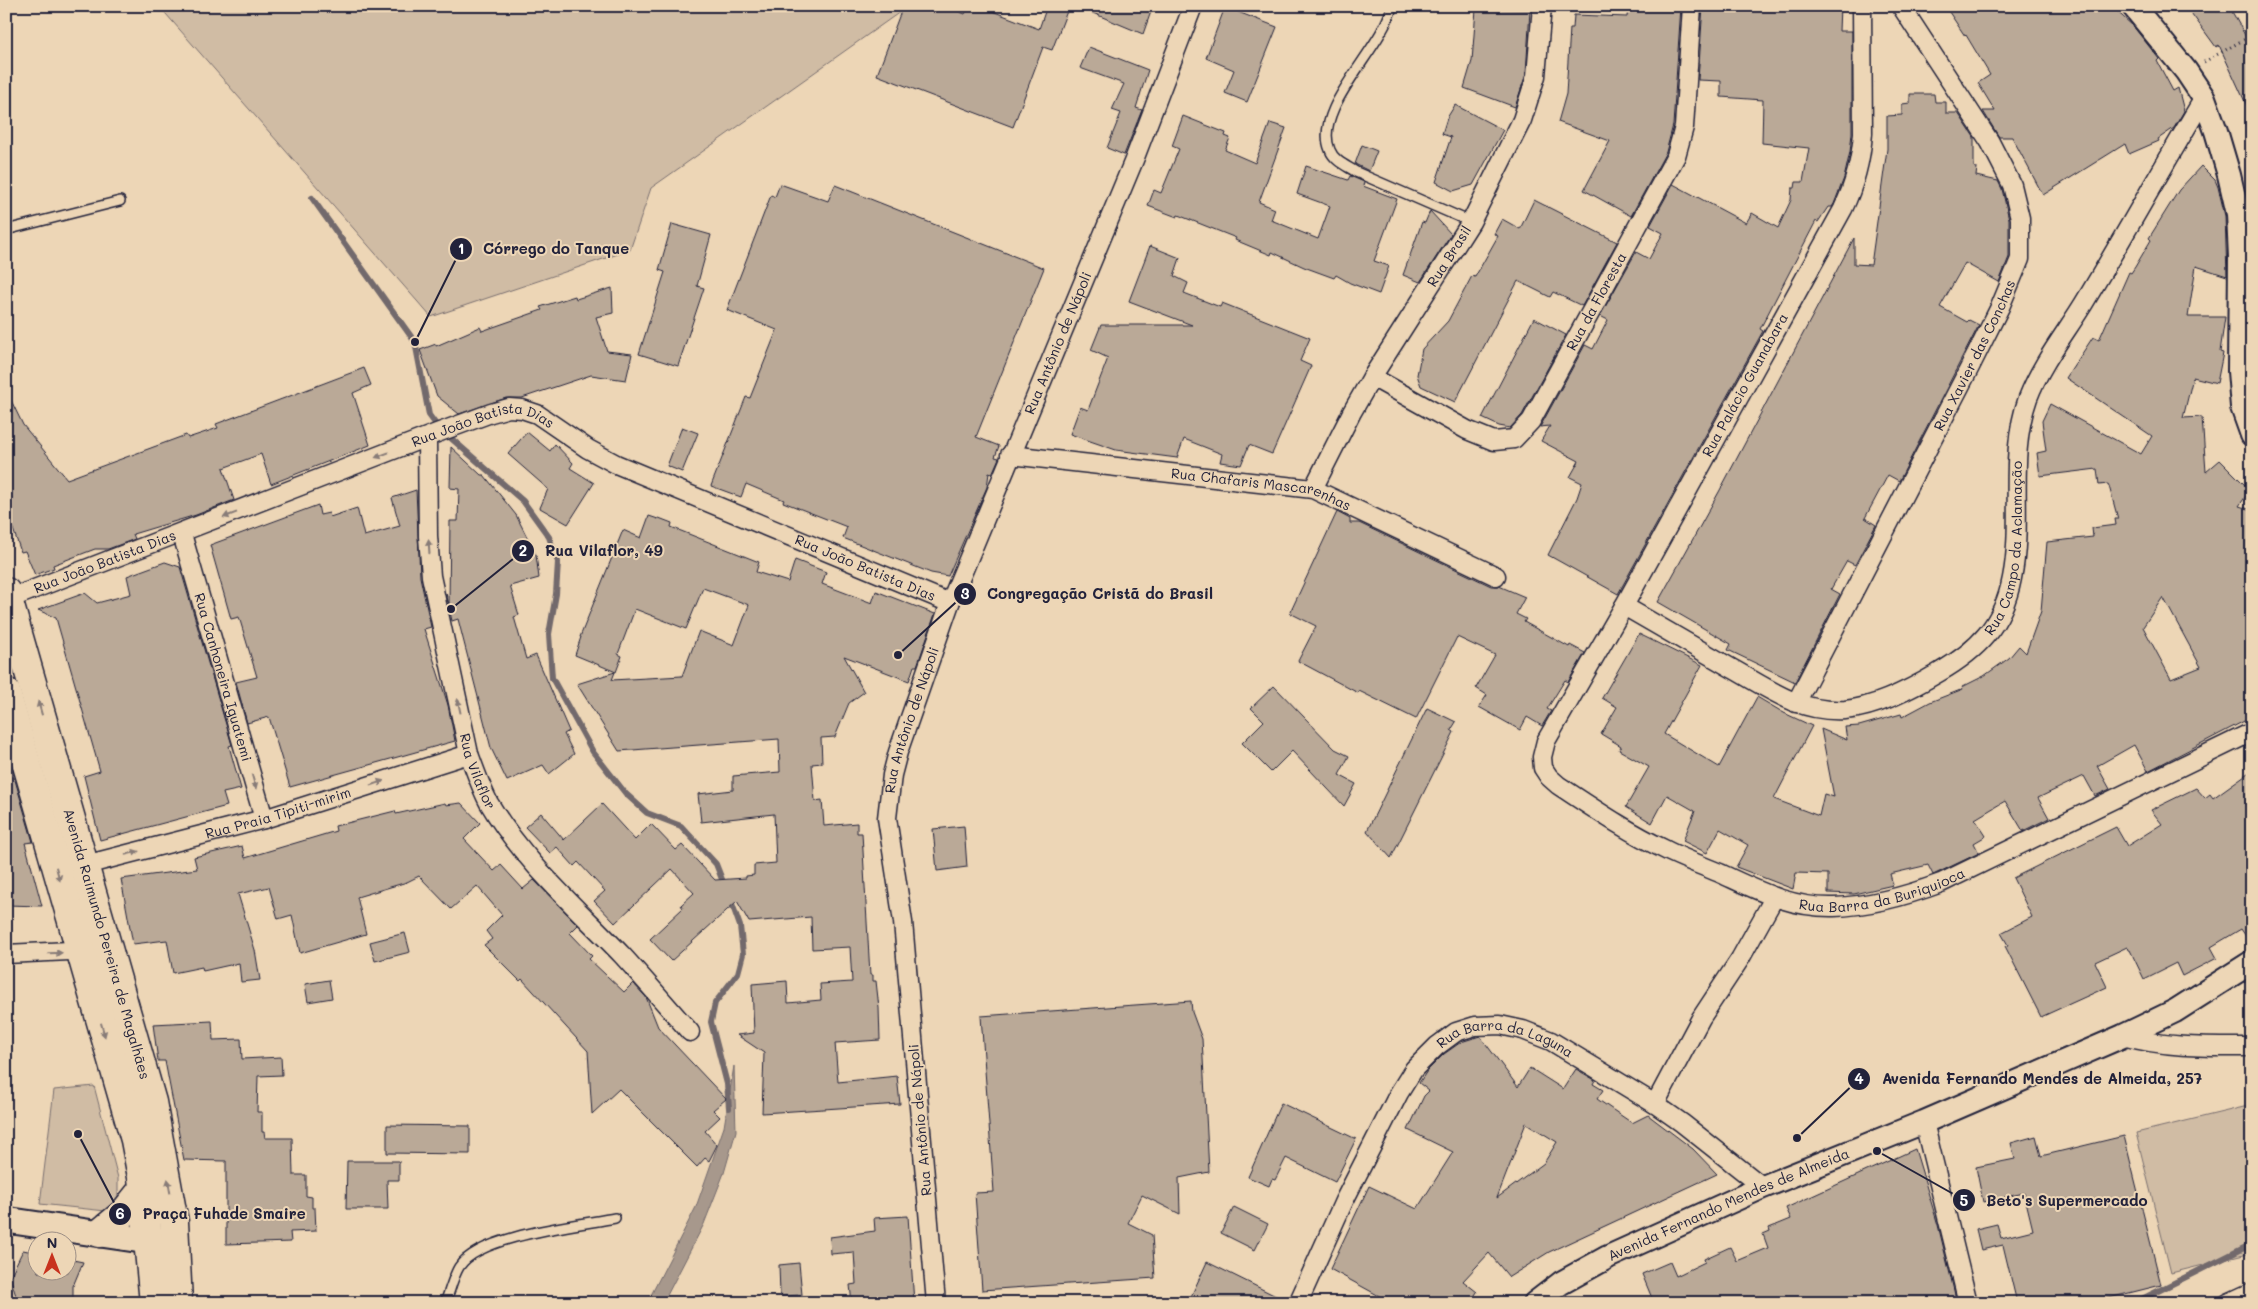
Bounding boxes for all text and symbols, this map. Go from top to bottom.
street label: Rua Brasil [1422,222,1475,290]
callout: Córrego do Tanque [448,234,639,264]
text: 1 [458,238,464,258]
text: Córrego do Tanque [483,238,629,258]
street label: Rua da Floresta [1561,249,1630,354]
street label: Rua Antônio de Nápoli [1019,269,1096,417]
street label: Rua Xavier das Conchas [1929,277,2019,434]
street label: Rua Palácio Guanabara [1697,310,1792,460]
street label: Rua João Batista Dias [408,398,558,451]
one-way arrow [375,452,389,460]
street label: Rua Campo da Aclamação [1979,461,2026,639]
street label: Rua Chafaris Mascarenhas [1170,463,1354,515]
one-way arrow [223,511,238,519]
street label: Rua João Batista Dias [31,525,178,597]
street label: Rua João Batista Dias [792,530,939,605]
callout: Rua Vilaflor, 49 [510,536,673,566]
one-way arrow [425,538,433,554]
text: 2 [519,540,527,560]
text: Rua Vilaflor, 49 [545,540,663,560]
callout: Congregação Cristã do Brasil [952,579,1223,609]
text: 3 [960,583,970,603]
text: Congregação Cristã do Brasil [987,583,1213,603]
street label: Rua Canhoneira Iguatemi [190,591,257,764]
street label: Rua Antônio de Nápoli [880,644,943,794]
one-way arrow [455,699,463,714]
one-way arrow [35,701,43,716]
street label: Rua Vilaflor [456,731,501,813]
one-way arrow [250,775,258,790]
one-way arrow [370,779,385,787]
street label: Rua Praia Tipiti-mirim [203,782,353,843]
street label: Avenida Raimundo Pereira de Magalhães [59,806,155,1081]
one-way arrow [125,849,140,857]
street label: Rua Barra da Buriquioca [1797,863,1968,916]
one-way arrow [54,866,62,881]
one-way arrow [47,948,63,956]
text: Rua Barra da Laguna [1432,1015,1577,1061]
one-way arrow [99,1022,107,1037]
street label: Rua Barra da Laguna [1432,1042,1578,1066]
street label: Rua Antônio de Nápoli [903,1043,936,1197]
callout: Avenida Fernando Mendes de Almeida, 257 [1847,1064,2212,1094]
text: 4 [1854,1068,1864,1088]
text: Avenida Fernando Mendes de Almeida, 257 [1882,1068,2202,1088]
street label: Avenida Fernando Mendes de Almeida [1605,1143,1852,1265]
one-way arrow [164,1177,172,1193]
callout: Beto's Supermercado [1951,1185,2158,1215]
text: 5 [1960,1190,1969,1210]
text: Beto's Supermercado [1986,1190,2148,1210]
callout: Praça Fuhade Smaire [108,1199,316,1229]
text: 6 [115,1203,125,1223]
text: Praça Fuhade Smaire [142,1203,306,1223]
north arrow [28,1232,78,1282]
text: N [47,1233,57,1252]

